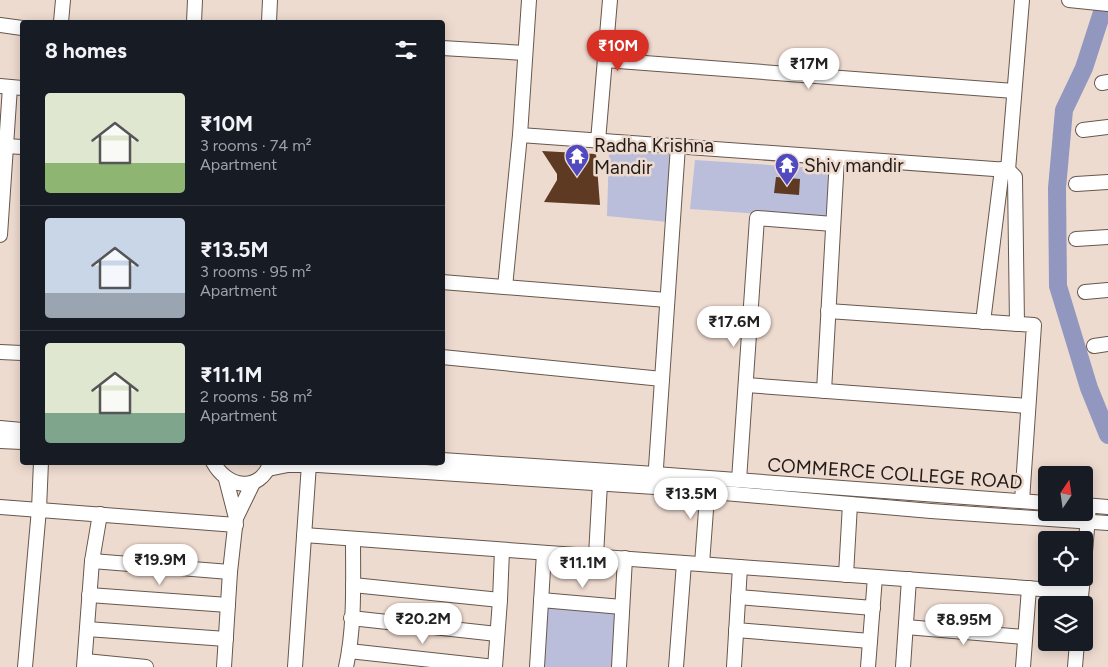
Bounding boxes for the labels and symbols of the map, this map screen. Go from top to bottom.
pin: ₹10M [588,30,648,72]
pin: ₹17M [779,48,839,90]
place label: Radha Krishna Mandir [594,134,714,179]
temple icon: Radha Krishna Mandir [564,143,590,177]
temple icon: Shiv mandir [774,152,800,186]
place label: Shiv mandir [804,154,904,177]
pin: ₹17.6M [693,306,775,348]
street label: COMMERCE COLLEGE ROAD [767,453,1023,494]
north arrow [1038,466,1092,521]
pin: ₹13.5M [650,478,732,520]
pin: ₹19.9M [119,544,201,586]
pin: ₹11.1M [542,546,624,589]
pin: ₹20.2M [382,602,464,645]
pin: ₹8.95M [923,604,1005,646]

